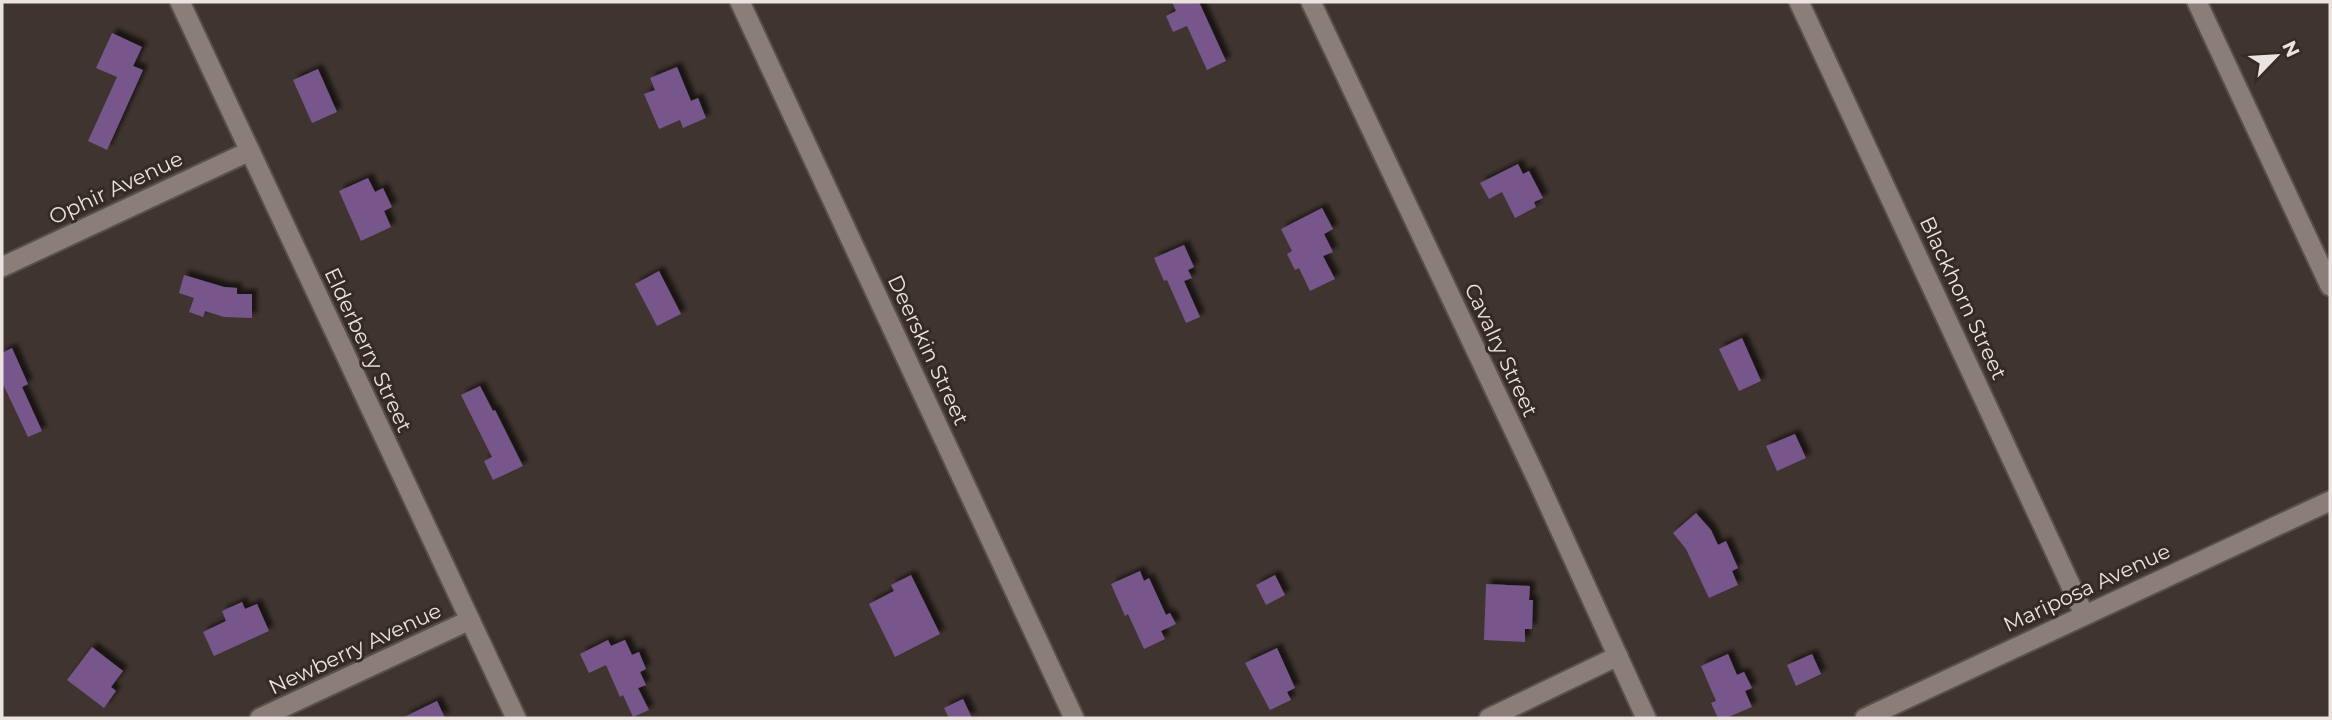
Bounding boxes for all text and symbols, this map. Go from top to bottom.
north arrow [2241,21,2311,91]
text: N [2277,37,2305,61]
street label: Ophir Avenue [45,146,187,229]
street label: Blackhorn Street [1915,212,2012,383]
street label: Elderberry Street [319,264,418,436]
street label: Deerskin Street [883,271,974,429]
street label: Cavalry Street [1460,279,1543,421]
street label: Mariposa Avenue [1999,538,2174,637]
street label: Newberry Avenue [264,598,445,700]

